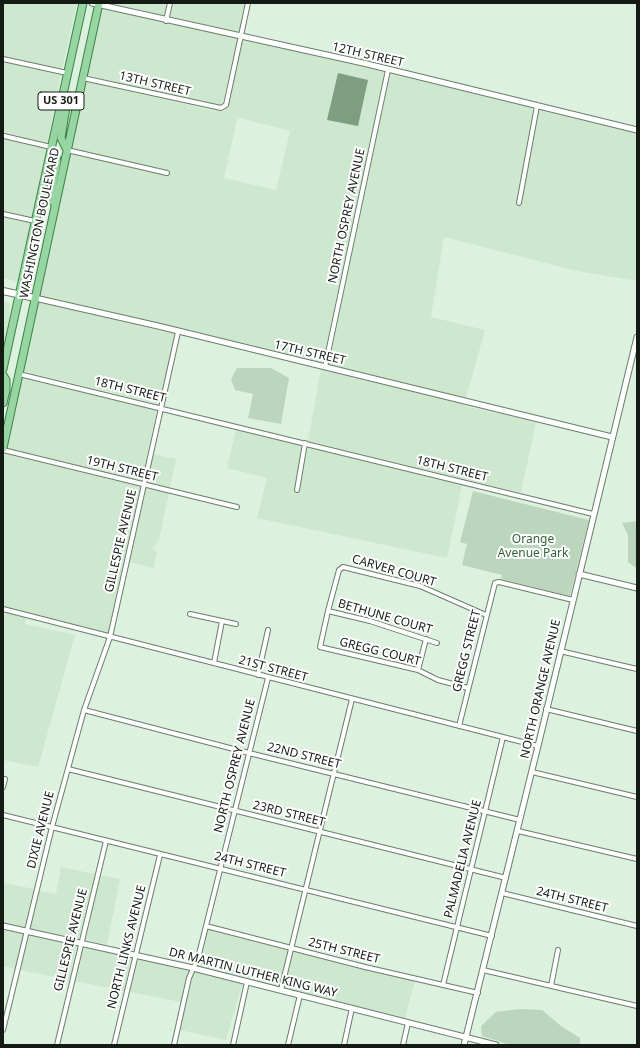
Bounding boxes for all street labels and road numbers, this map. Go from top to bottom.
street label: 12TH STREET [331,40,405,70]
street label: 13TH STREET [118,69,192,99]
road number: US 301 [38,92,84,110]
street label: WASHINGTON BOULEVARD [17,147,63,299]
street label: NORTH OSPREY AVENUE [326,147,368,285]
street label: 17TH STREET [273,338,347,368]
street label: 18TH STREET [93,374,167,406]
street label: 19TH STREET [85,453,159,485]
street label: 18TH STREET [415,453,489,485]
street label: GILLESPIE AVENUE [102,488,140,594]
street label: CARVER COURT [350,552,438,590]
street label: BETHUNE COURT [336,597,434,637]
street label: GREGG STREET [450,608,484,694]
street label: NORTH ORANGE AVENUE [518,618,564,760]
street label: GREGG COURT [338,635,422,669]
street label: 21ST STREET [237,653,309,685]
street label: NORTH OSPREY AVENUE [211,698,259,834]
street label: 22ND STREET [266,740,342,772]
street label: DIXIE AVENUE [24,790,58,870]
street label: 23RD STREET [251,798,327,830]
street label: PALMADELIA AVENUE [441,798,485,920]
street label: 24TH STREET [213,849,287,881]
street label: NORTH LINKS AVENUE [105,884,149,1010]
street label: 24TH STREET [535,884,609,916]
street label: GILLESPIE AVENUE [51,887,91,993]
street label: 25TH STREET [307,935,381,967]
street label: DR MARTIN LUTHER KING WAY [167,945,339,1001]

